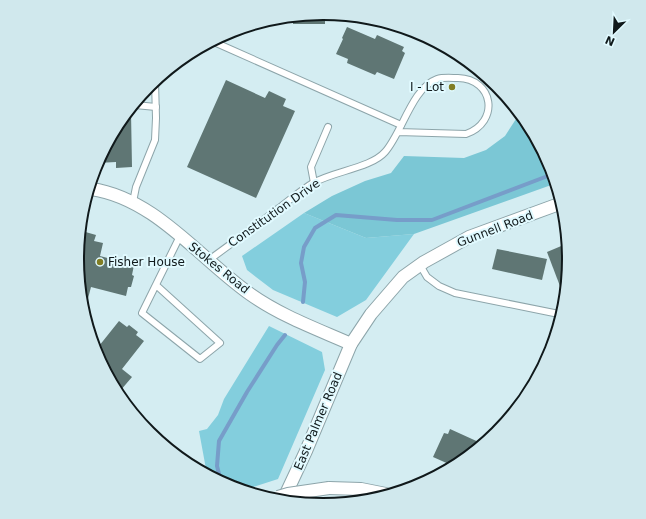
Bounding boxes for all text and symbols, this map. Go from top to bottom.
north arrow [594,12,634,52]
text: N [603,33,617,48]
place label: I - Lot [410,80,444,94]
marker: I - Lot [447,82,457,92]
street label: Constitution Drive [225,176,323,250]
street label: Gunnell Road [455,208,535,250]
street label: Stokes Road [186,239,252,297]
place label: Fisher House [108,255,185,269]
marker: Fisher House [95,257,105,267]
street label: East Palmer Road [291,370,345,472]

